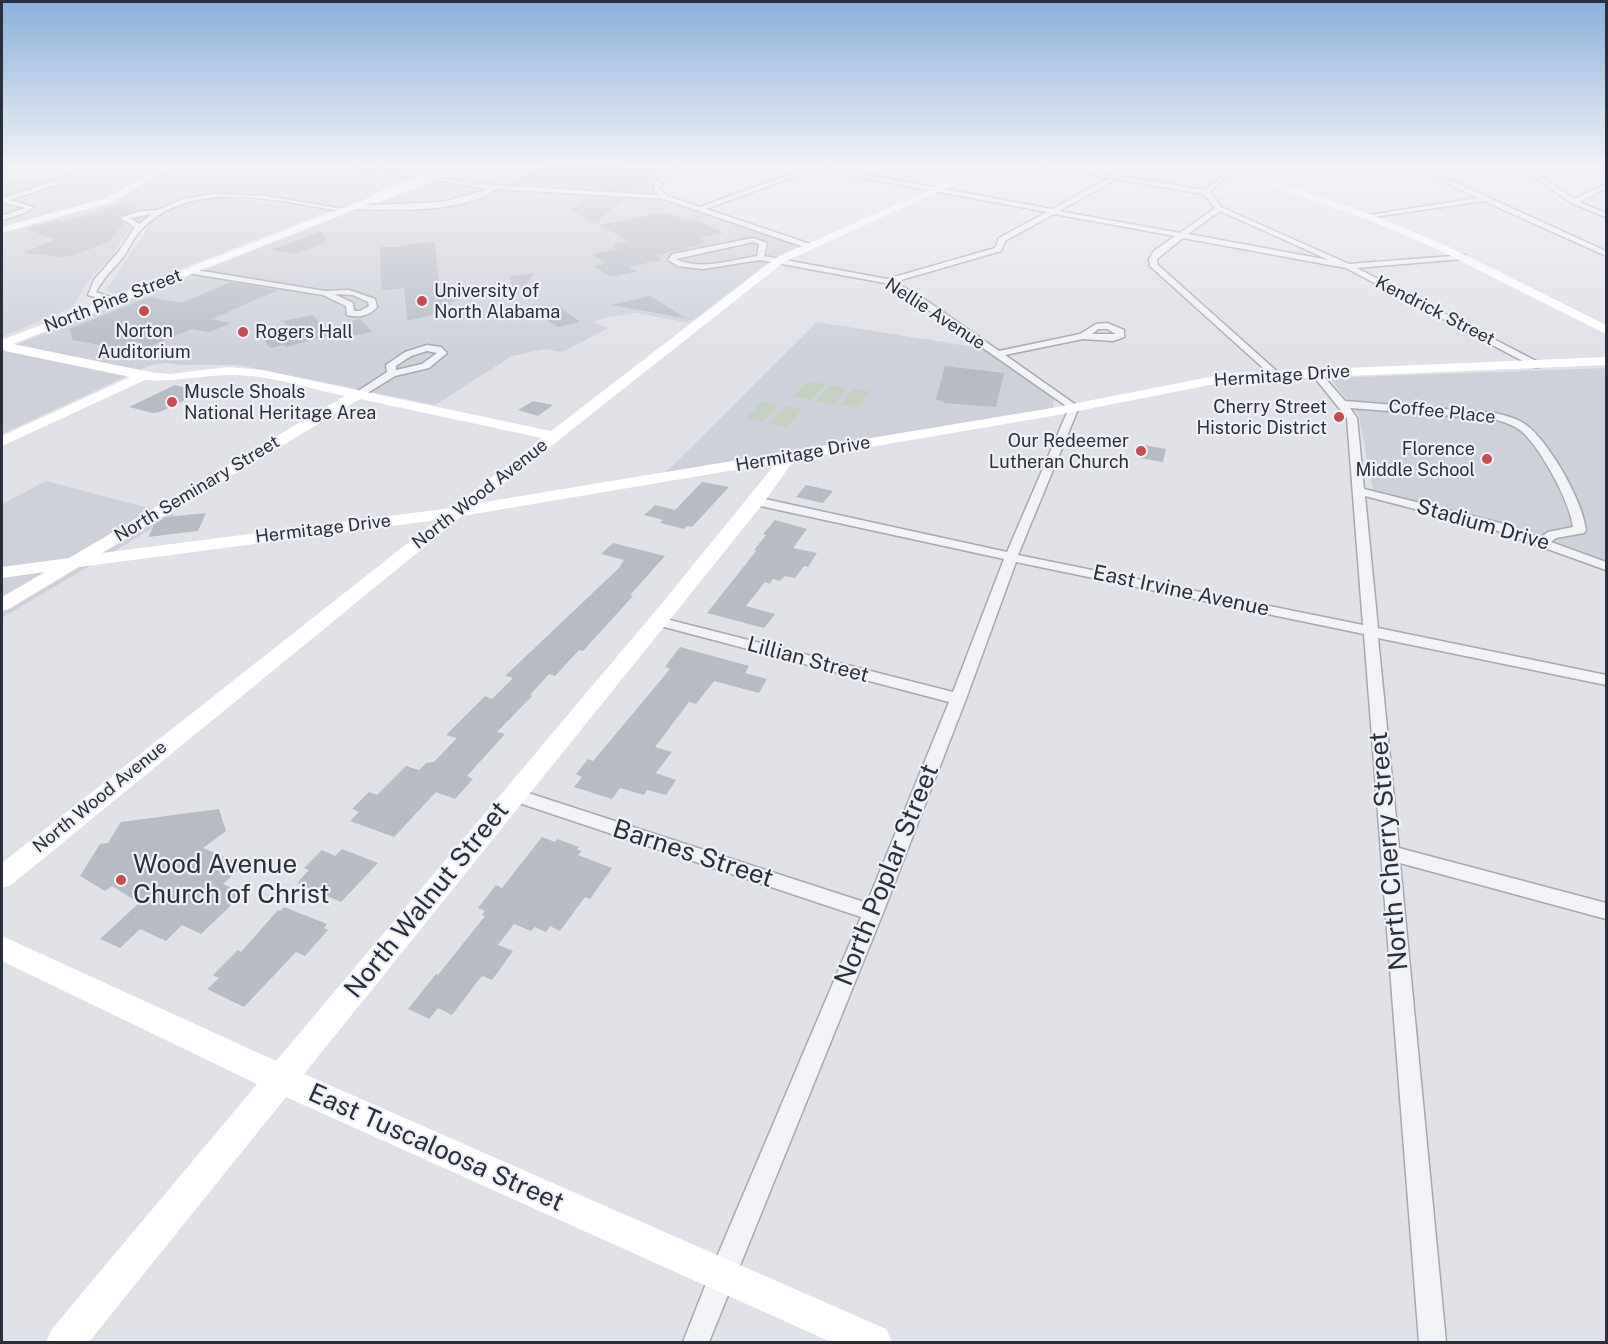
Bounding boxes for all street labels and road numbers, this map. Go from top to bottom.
street label: North Pine Street [41,265,185,337]
street label: Kendrick Street [1372,272,1498,350]
street label: Nellie Avenue [881,274,989,354]
street label: Hermitage Drive [1213,360,1351,392]
street label: Coffee Place [1387,396,1497,428]
street label: North Seminary Street [111,431,283,547]
street label: Hermitage Drive [734,432,872,476]
street label: North Wood Avenue [408,434,552,554]
street label: Stadium Drive [1414,494,1552,556]
street label: Hermitage Drive [254,510,392,548]
street label: East Irvine Avenue [1091,560,1271,622]
street label: Lillian Street [744,632,872,688]
street label: North Cherry Street [1363,730,1415,972]
street label: North Wood Avenue [29,736,171,858]
street label: North Poplar Street [828,760,946,990]
street label: North Walnut Street [338,796,516,1004]
street label: Barnes Street [609,813,777,895]
street label: East Tuscaloosa Street [303,1078,569,1218]

